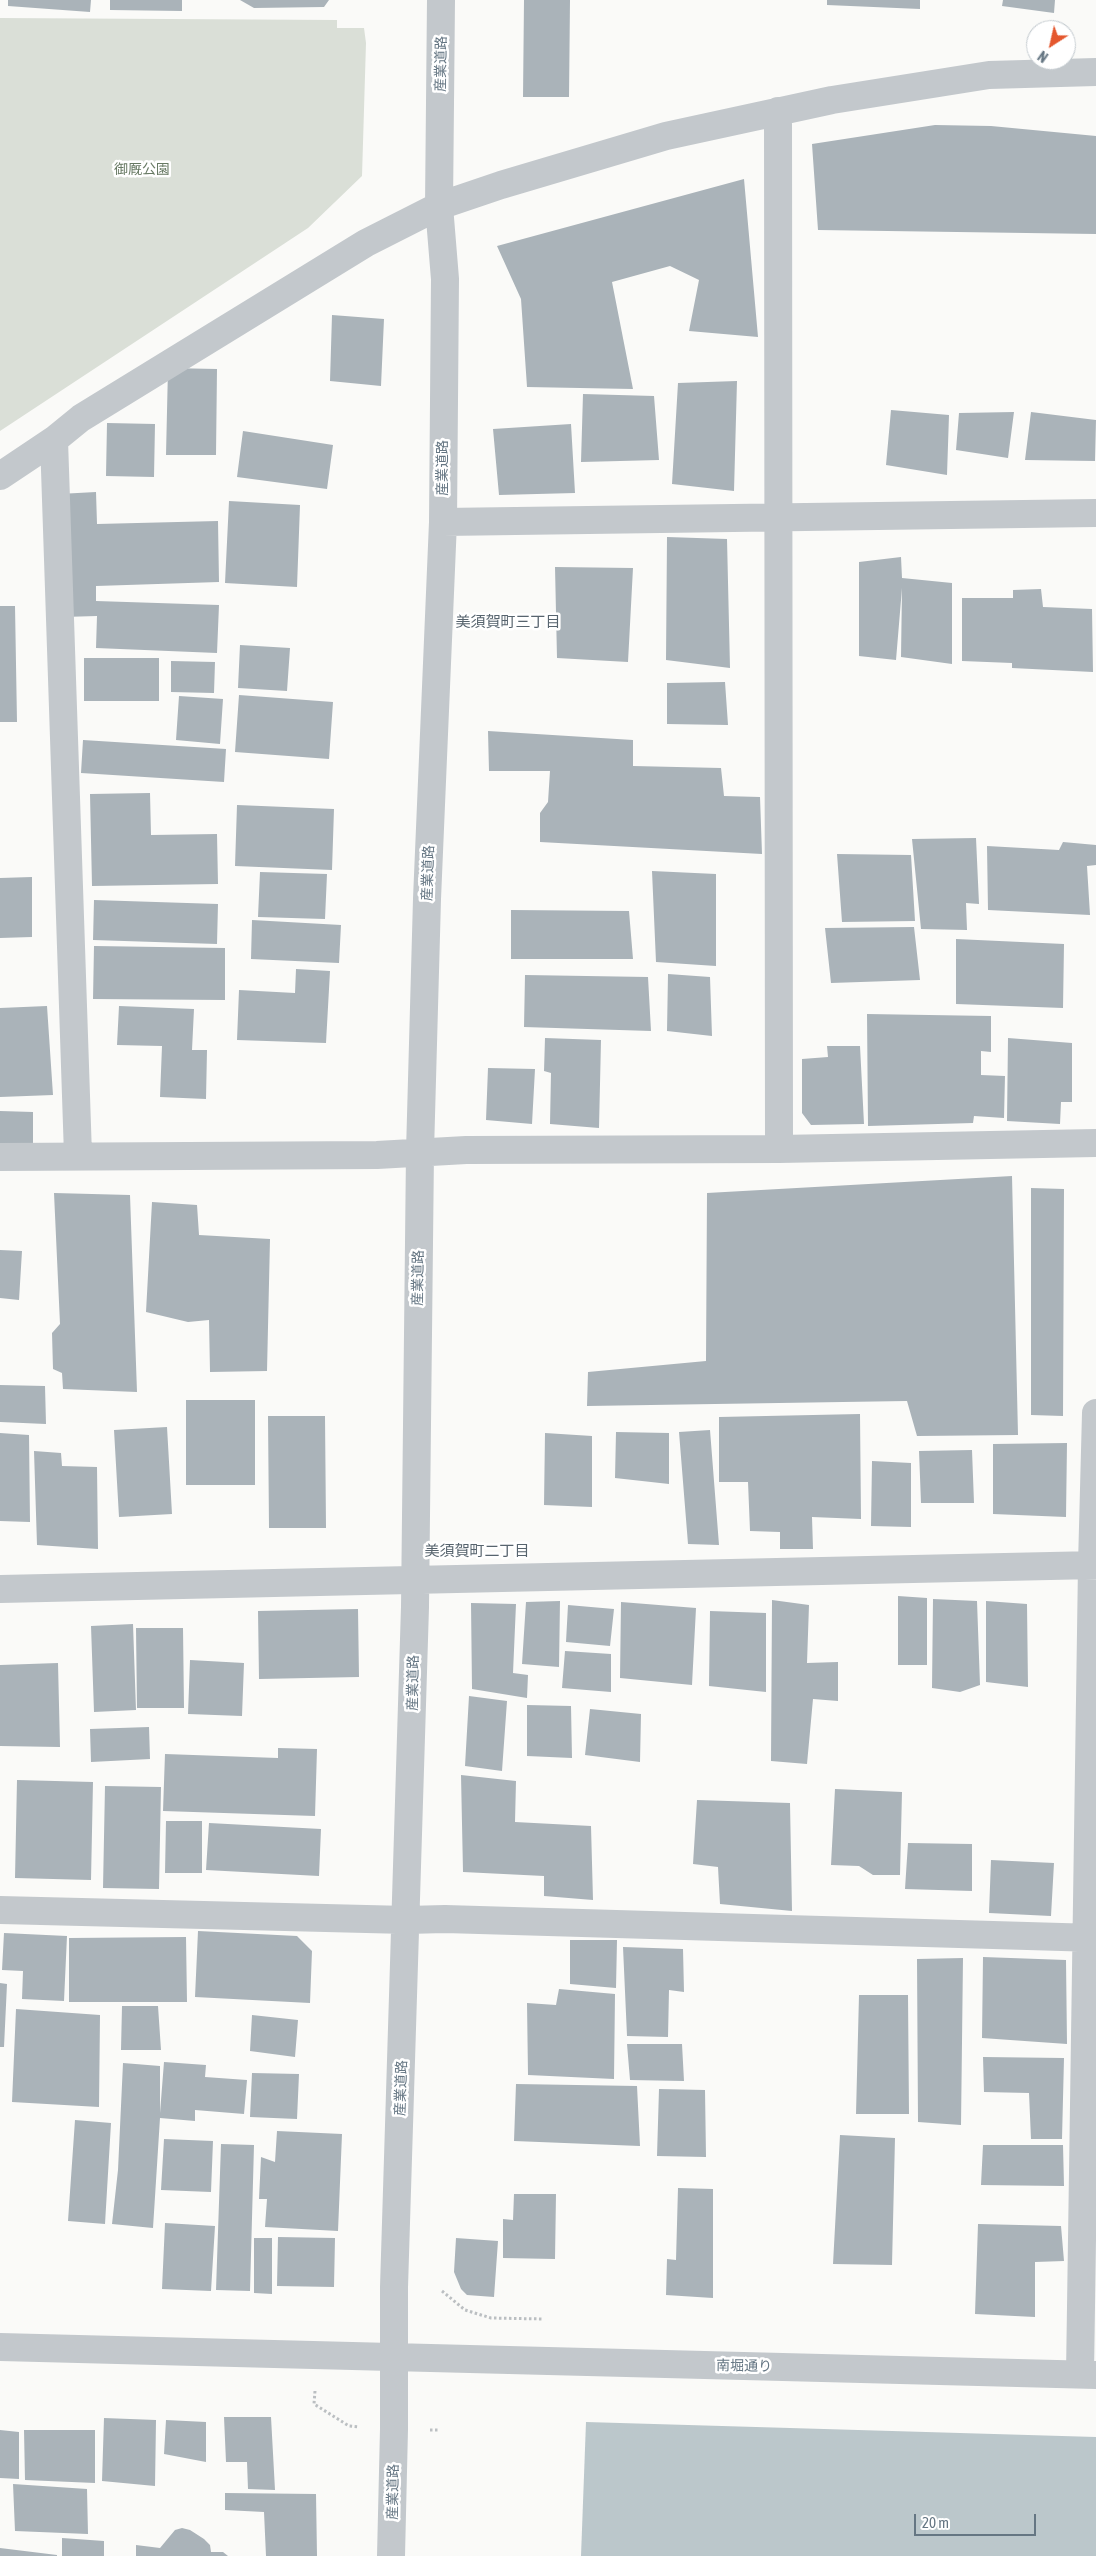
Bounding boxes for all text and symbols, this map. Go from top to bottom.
north arrow [1026,20,1076,70]
street label: 産業道路 [432,36,450,92]
text: N [1035,48,1051,65]
park label: 御厩公園 [114,162,170,178]
street label: 産業道路 [435,440,451,496]
district label: 美須賀町三丁目 [456,613,560,631]
street label: 産業道路 [419,845,437,901]
street label: 産業道路 [409,1250,427,1306]
district label: 美須賀町二丁目 [425,1542,529,1560]
street label: 産業道路 [404,1655,422,1711]
street label: 産業道路 [392,2060,410,2116]
street label: 南堀通り [716,2357,772,2375]
street label: 産業道路 [384,2464,402,2520]
scale bar [916,2504,1038,2536]
text: 20 m [922,2514,949,2531]

